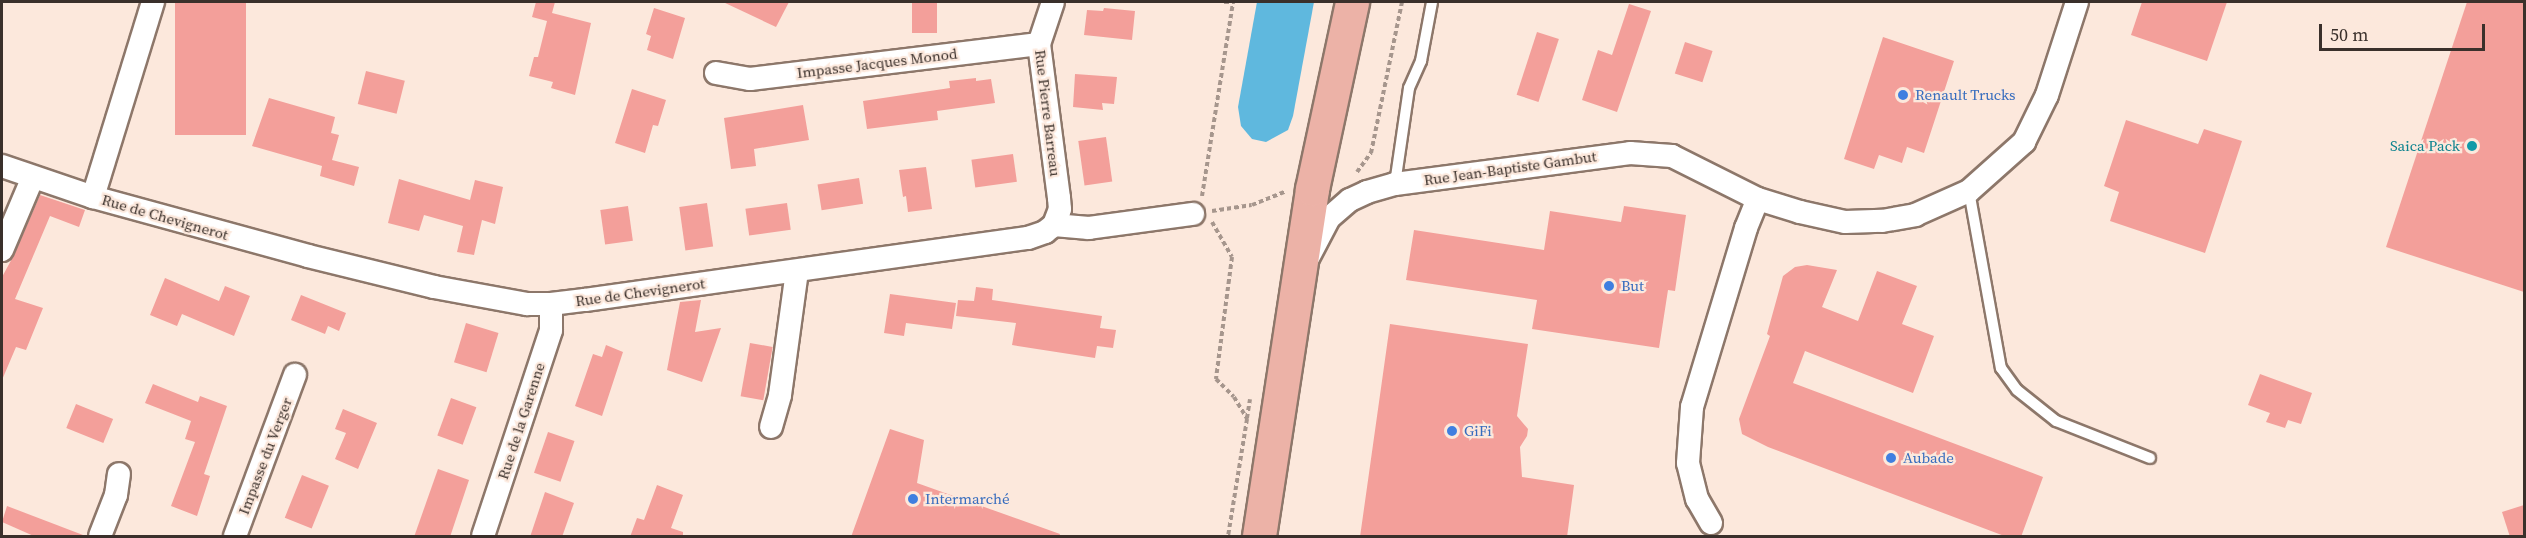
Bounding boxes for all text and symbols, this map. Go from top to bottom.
scale bar [2322,12,2488,50]
text: 50 m [2330,22,2368,47]
street label: Impasse Jacques Monod [796,44,958,82]
street label: Rue Pierre Barreau [1031,49,1065,177]
place label: Renault Trucks [1915,86,2016,104]
marker: Renault Trucks [1896,88,1910,102]
place label: Saica Pack [2390,137,2460,155]
marker: Saica Pack [2465,139,2479,153]
street label: Rue Jean-Baptiste Gambut [1423,147,1597,189]
street label: Rue de Chevignerot [100,190,230,244]
street label: Rue de Chevignerot [574,274,706,310]
place label: But [1621,277,1644,295]
marker: But [1602,279,1616,293]
street label: Rue de la Garenne [494,360,548,482]
street label: Impasse du Verger [234,395,296,517]
place label: GiFi [1464,422,1492,440]
marker: GiFi [1445,424,1459,438]
place label: Aubade [1903,449,1954,467]
marker: Aubade [1884,451,1898,465]
place label: Intermarché [925,490,1010,508]
marker: Intermarché [906,492,920,506]

